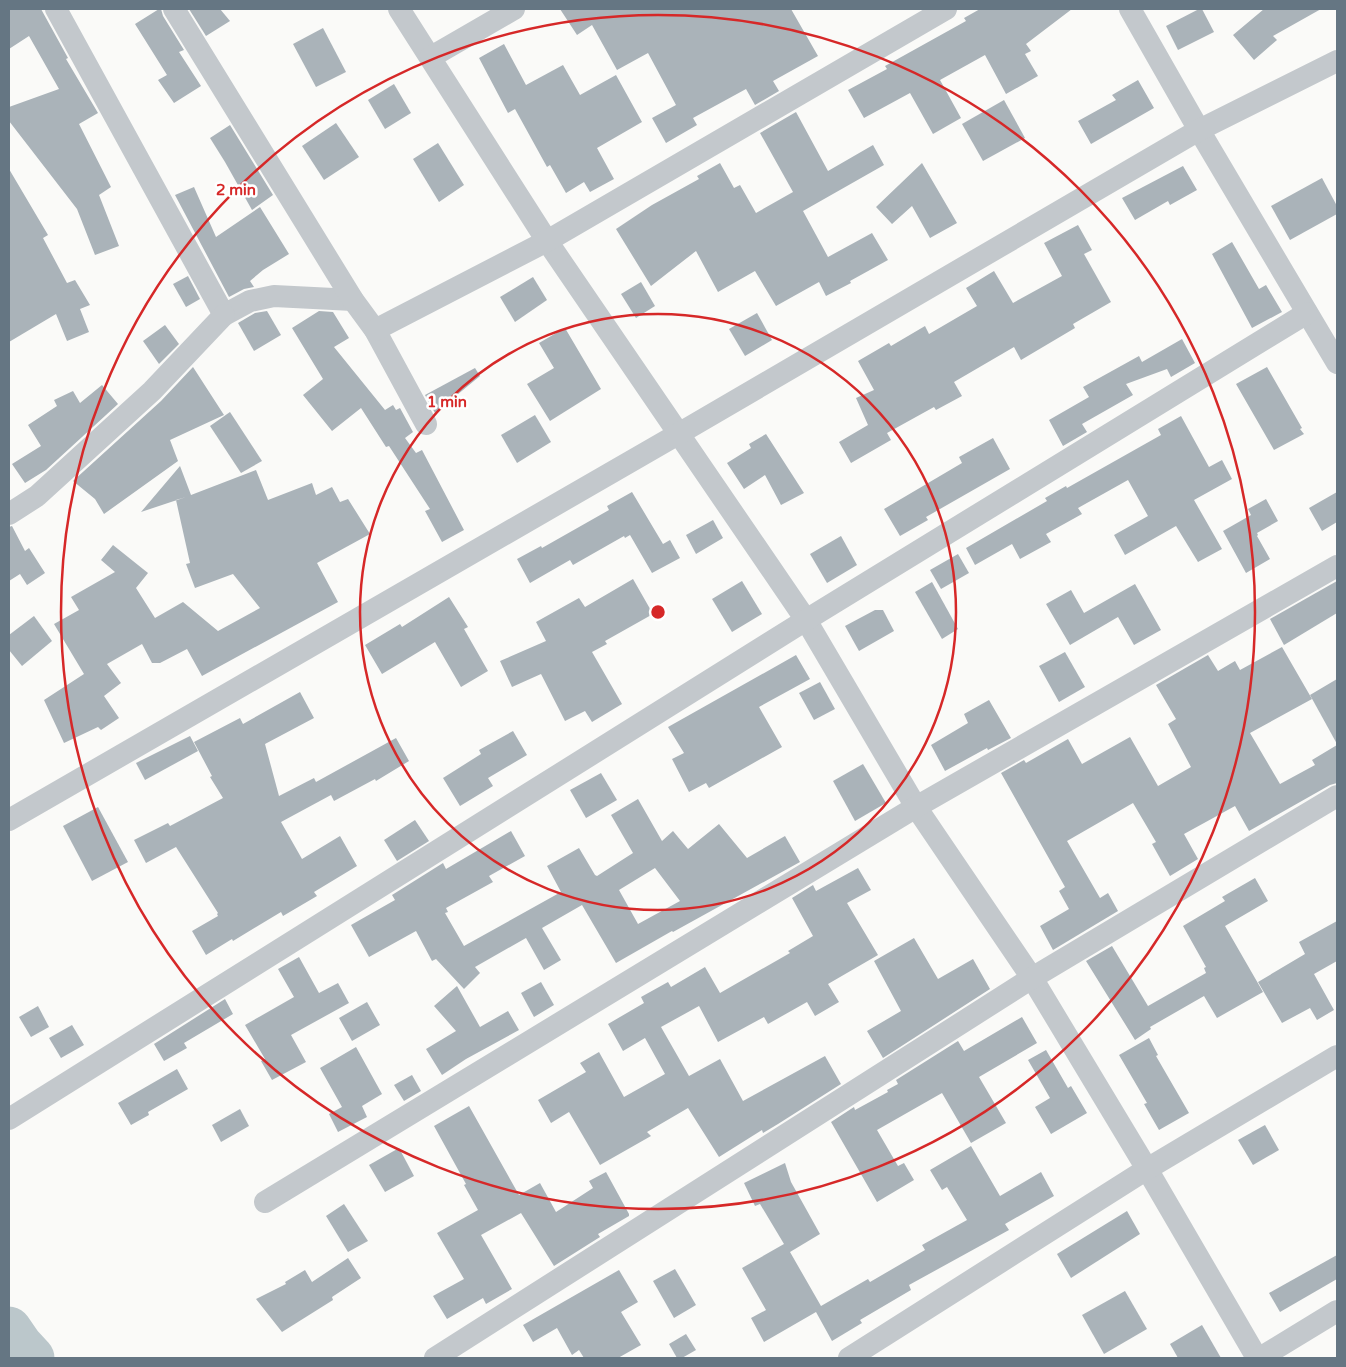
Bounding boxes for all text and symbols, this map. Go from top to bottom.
text: 2 min [216,181,256,199]
text: 1 min [427,393,467,411]
centre of rings [649,603,667,621]

